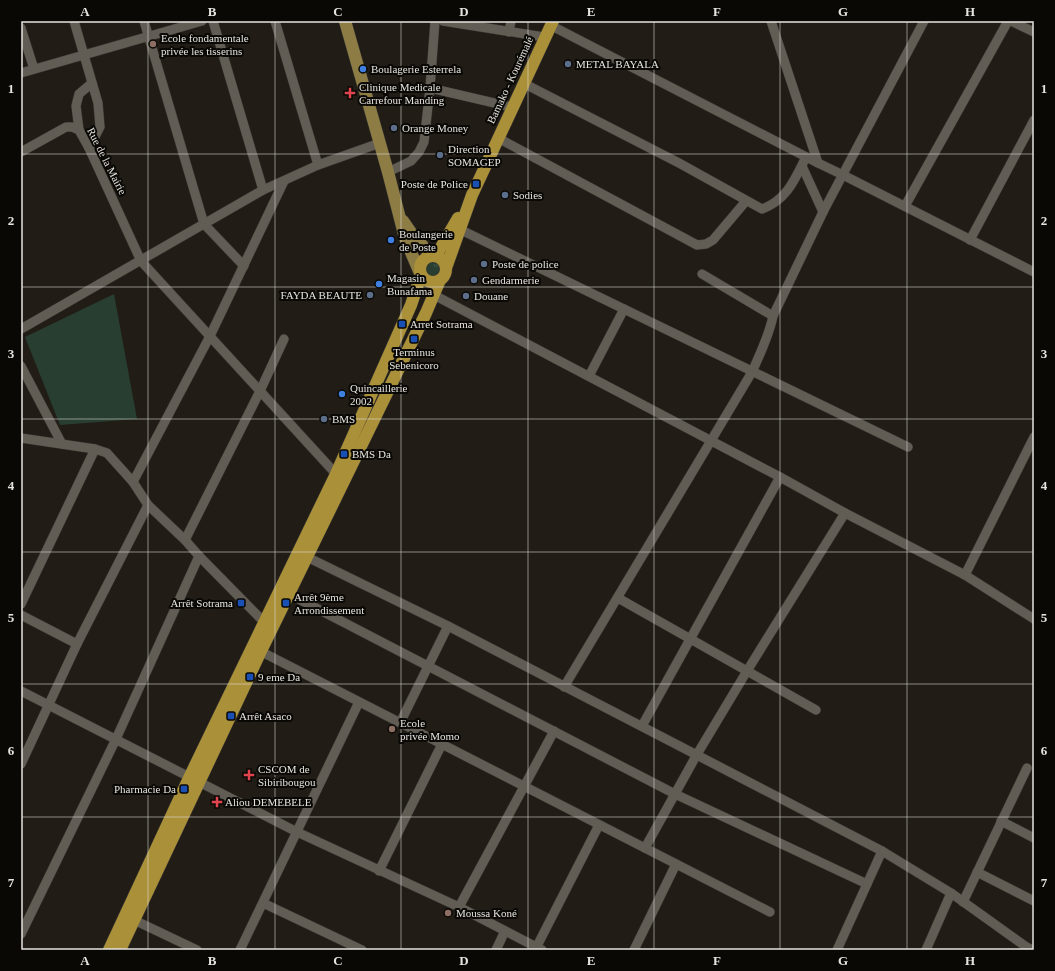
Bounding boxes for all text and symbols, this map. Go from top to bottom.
text: A [80,4,90,19]
text: B [208,4,217,19]
text: C [333,4,343,19]
text: D [459,4,469,19]
text: E [587,4,595,19]
text: F [713,4,721,19]
text: G [838,4,848,19]
text: H [965,4,975,19]
place label: Ecole fondamentale privée les tisserins [161,32,249,57]
street label: Bamako - Kourémalé [485,34,535,125]
marker: Ecole fondamentale privée les tisserins [148,39,158,49]
place label: METAL BAYALA [576,58,659,70]
marker: METAL BAYALA [563,59,573,69]
place label: Boulagerie Esterrela [371,63,461,75]
marker: Boulagerie Esterrela [358,64,368,74]
text: 1 [8,81,14,96]
place label: Clinique Medicale Carrefour Manding [359,81,445,106]
text: 1 [1041,81,1047,96]
marker: Clinique Medicale Carrefour Manding [344,87,356,99]
place label: Orange Money [402,122,469,134]
marker: Orange Money [389,123,399,133]
street label: Rue de la Mairie [85,125,129,197]
place label: Direction SOMAGEP [448,143,501,168]
marker: Direction SOMAGEP [435,150,445,160]
place label: Poste de Police [401,178,468,190]
marker: Poste de Police [471,179,481,189]
place label: Sodies [513,189,542,201]
marker: Sodies [500,190,510,200]
text: 2 [8,213,14,228]
text: 2 [1041,213,1047,228]
place label: Boulangerie de Poste [399,228,453,253]
marker: Boulangerie de Poste [386,235,396,245]
place label: Poste de police [492,258,559,270]
marker: Poste de police [479,259,489,269]
place label: Magasin Bunafama [387,272,432,297]
place label: Gendarmerie [482,274,540,286]
marker: Gendarmerie [469,275,479,285]
marker: Magasin Bunafama [374,279,384,289]
place label: FAYDA BEAUTE [280,289,362,301]
marker: FAYDA BEAUTE [365,290,375,300]
place label: Douane [474,290,508,302]
marker: Douane [461,291,471,301]
place label: Arret Sotrama [410,318,473,330]
marker: Arret Sotrama [397,319,407,329]
marker: Terminus Sebenicoro [409,334,419,344]
text: 3 [8,346,15,361]
place label: Terminus Sebenicoro [389,346,439,371]
text: 3 [1041,346,1048,361]
place label: Quincaillerie 2002 [350,382,408,407]
marker: Quincaillerie 2002 [337,389,347,399]
place label: BMS [332,413,355,425]
marker: BMS [319,414,329,424]
place label: BMS Da [352,448,391,460]
marker: BMS Da [339,449,349,459]
text: 4 [8,478,15,493]
text: 4 [1041,478,1048,493]
place label: Arrêt 9ème Arrondissement [294,591,364,616]
place label: Arrêt Sotrama [170,597,233,609]
marker: Arrêt Sotrama [236,598,246,608]
marker: Arrêt 9ème Arrondissement [281,598,291,608]
text: 5 [8,610,15,625]
text: 5 [1041,610,1048,625]
place label: 9 eme Da [258,671,300,683]
marker: 9 eme Da [245,672,255,682]
place label: Arrêt Asaco [239,710,292,722]
marker: Arrêt Asaco [226,711,236,721]
place label: Ecole privée Momo [400,717,460,742]
marker: Ecole privée Momo [387,724,397,734]
text: 6 [8,743,15,758]
text: 6 [1041,743,1048,758]
place label: CSCOM de Sibiribougou [258,763,316,788]
marker: CSCOM de Sibiribougou [243,769,255,781]
place label: Pharmacie Da [114,783,176,795]
marker: Pharmacie Da [179,784,189,794]
place label: Aliou DEMEBELE [225,796,312,808]
marker: Aliou DEMEBELE [212,797,222,807]
text: 7 [8,875,15,890]
text: 7 [1041,875,1048,890]
place label: Moussa Koné [456,907,517,919]
marker: Moussa Koné [443,908,453,918]
text: A [80,953,90,968]
text: B [208,953,217,968]
text: C [333,953,343,968]
text: D [459,953,469,968]
text: E [587,953,595,968]
text: F [713,953,721,968]
text: G [838,953,848,968]
text: H [965,953,975,968]

